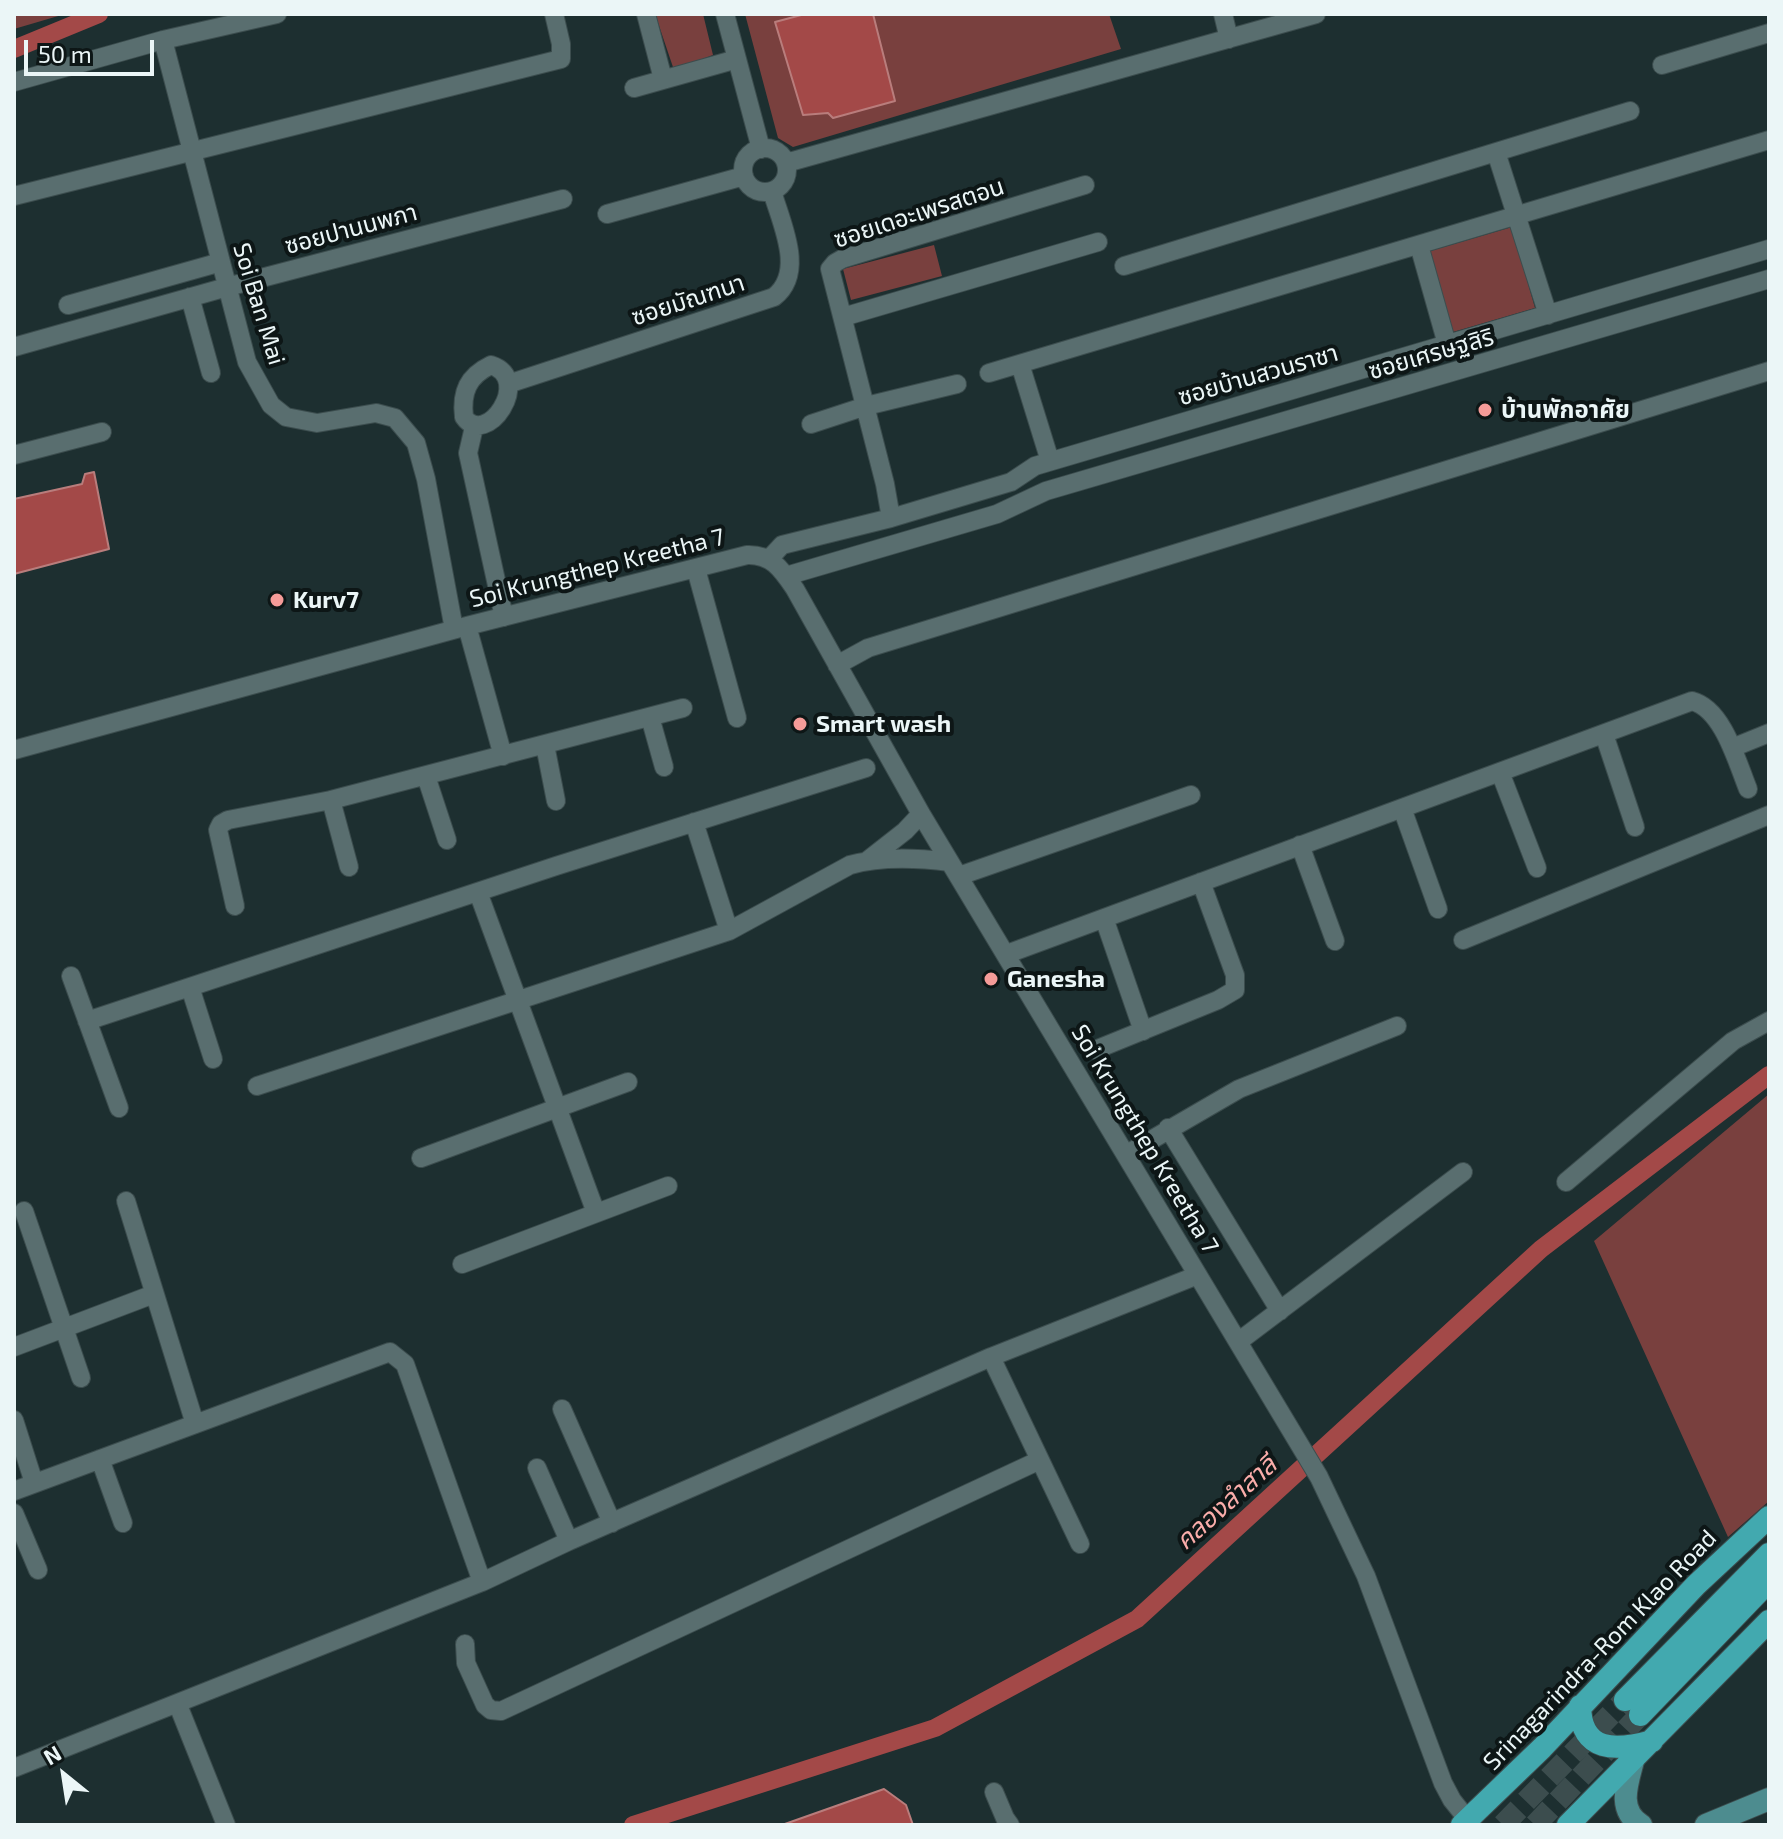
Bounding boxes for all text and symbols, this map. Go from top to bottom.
scale bar [28,24,158,74]
text: 50 m [38,39,92,68]
street label: ซอยเดอะเพรสตอน [830,172,1008,254]
street label: ซอยปานนพภา [282,197,420,261]
street label: Soi Ban Mai [227,240,291,368]
street label: ซอยมัณฑนา [628,268,748,332]
street label: ซอยเศรษฐสิริ [1365,322,1497,386]
street label: ซอยบ้านสวนราชา [1175,338,1341,412]
place label: บ้านพักอาศัย [1501,396,1630,424]
marker: บ้านพักอาศัย [1476,401,1494,419]
street label: Soi Krungthep Kreetha 7 [467,522,727,614]
place label: Kurv7 [293,586,359,614]
marker: Kurv7 [268,591,286,609]
place label: Smart wash [816,710,951,738]
marker: Smart wash [791,715,809,733]
place label: Ganesha [1007,965,1105,993]
marker: Ganesha [982,970,1000,988]
street label: Soi Krungthep Kreetha 7 [1065,1019,1225,1259]
water label: คลองลำสาลี [1169,1449,1283,1557]
street label: Srinagarindra-Rom Klao Road [1477,1524,1723,1776]
north arrow [24,1735,104,1815]
text: N [39,1739,65,1769]

